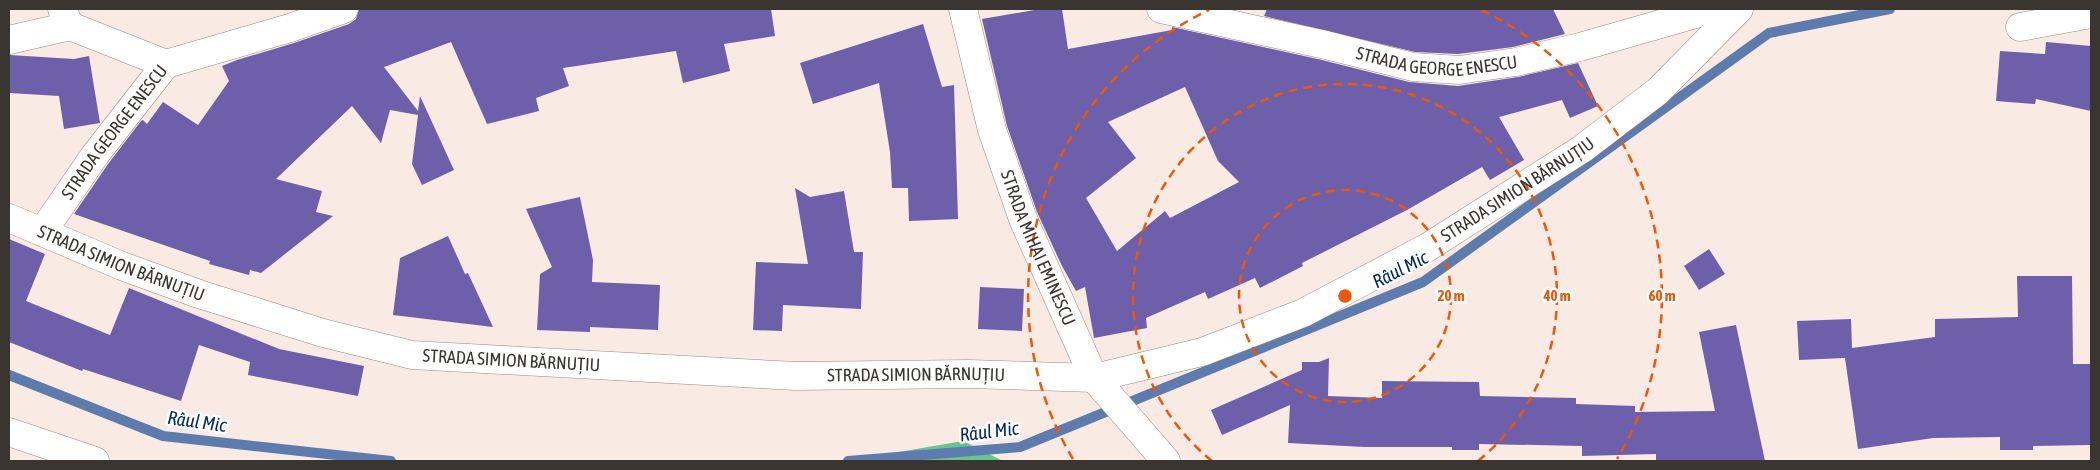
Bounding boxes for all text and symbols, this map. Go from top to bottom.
street label: STRADA GEORGE ENESCU [1354,42,1519,80]
street label: STRADA GEORGE ENESCU [57,60,171,203]
street label: STRADA SIMION BĂRNUȚIU [1437,133,1598,246]
street label: STRADA MIHAI EMINESCU [997,167,1080,329]
street label: STRADA SIMION BĂRNUȚIU [35,220,208,305]
water label: Râul Mic [1369,245,1432,292]
centre of rings [1336,287,1354,305]
text: 20 m [1438,287,1465,304]
text: 40 m [1543,287,1571,304]
text: 60 m [1649,287,1676,304]
street label: STRADA SIMION BĂRNUȚIU [422,345,601,375]
street label: STRADA SIMION BĂRNUȚIU [827,363,1005,386]
water label: Râul Mic [166,406,229,436]
water label: Râul Mic [958,416,1021,446]

